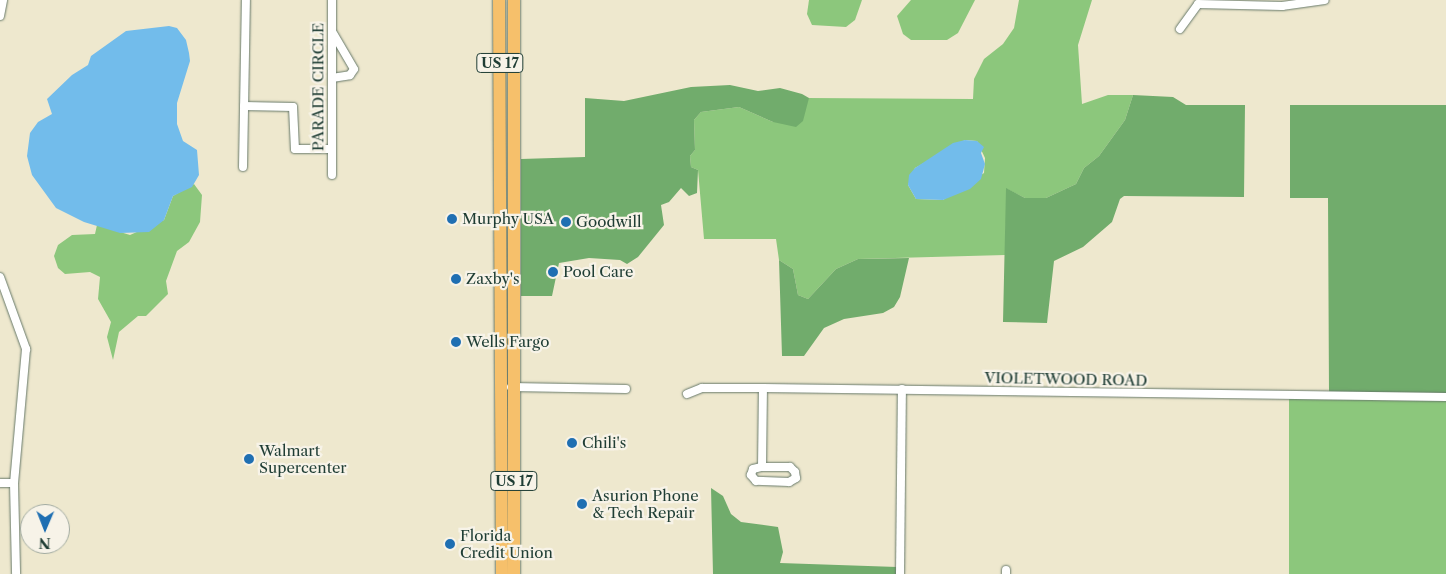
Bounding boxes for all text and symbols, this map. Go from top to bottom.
street label: PARADE CIRCLE [309,23,327,151]
road number: US 17 [476,52,524,74]
place label: Murphy USA [462,210,554,228]
marker: Murphy USA [446,213,458,225]
place label: Goodwill [576,213,641,231]
marker: Goodwill [560,216,572,228]
place label: Pool Care [563,263,633,281]
marker: Pool Care [547,266,559,278]
place label: Zaxby's [466,270,520,288]
marker: Zaxby's [450,273,462,285]
place label: Wells Fargo [466,333,549,351]
marker: Wells Fargo [450,336,462,348]
street label: VIOLETWOOD ROAD [984,369,1148,389]
place label: Chili's [582,434,626,452]
marker: Chili's [566,437,578,449]
place label: Walmart Supercenter [259,441,347,476]
marker: Walmart Supercenter [243,453,255,465]
road number: US 17 [490,470,538,492]
place label: Asurion Phone & Tech Repair [592,486,699,521]
marker: Asurion Phone & Tech Repair [576,498,588,510]
north arrow [20,504,70,554]
place label: Florida Credit Union [460,526,553,561]
text: N [39,534,51,552]
marker: Florida Credit Union [444,538,456,550]

